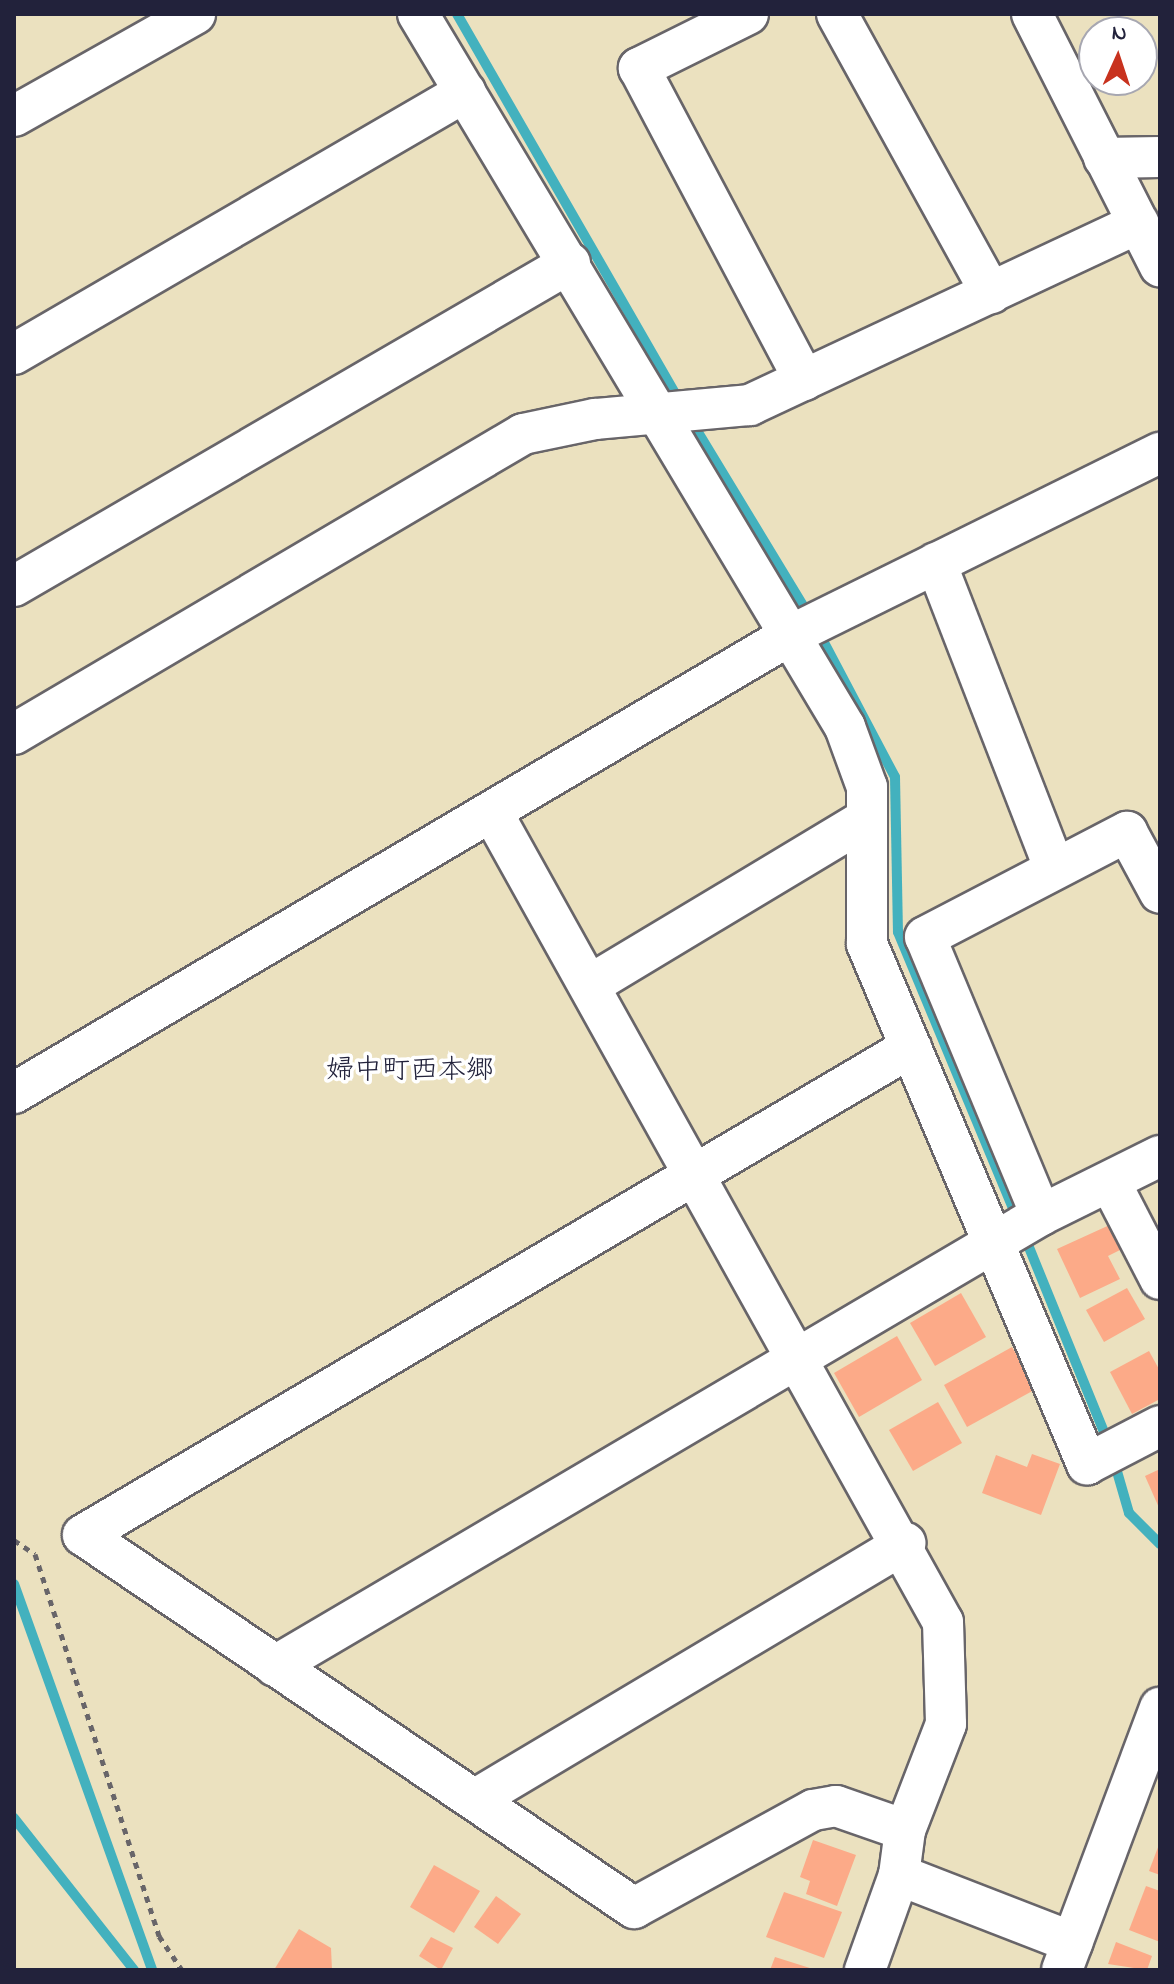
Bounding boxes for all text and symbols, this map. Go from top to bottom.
north arrow [1078,16,1158,96]
text: N [1111,18,1127,50]
district label: 婦中町西本郷 [326,1055,494,1089]

